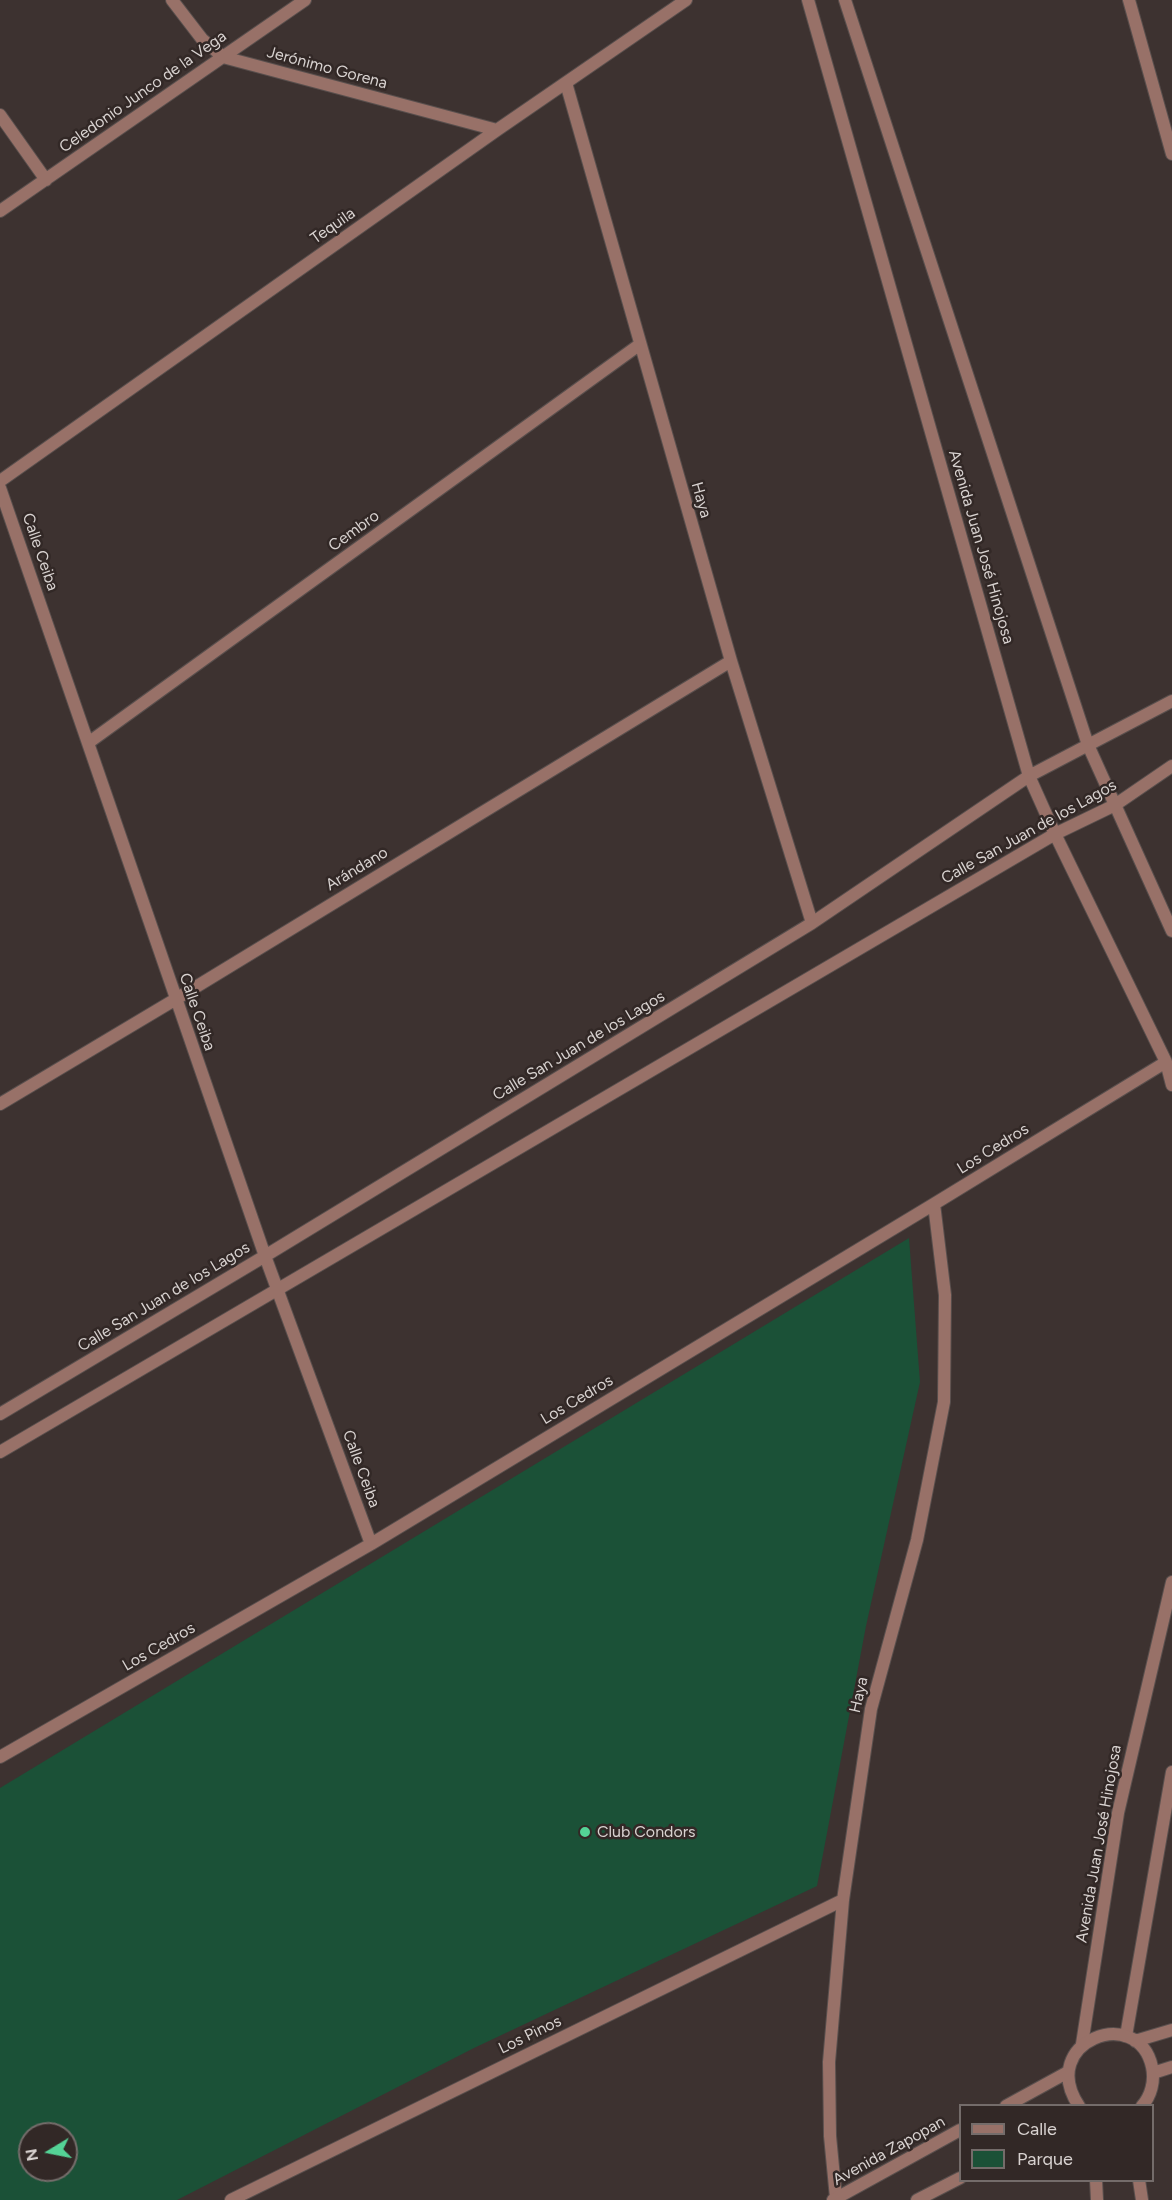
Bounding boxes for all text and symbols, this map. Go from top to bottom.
street label: Celedonio Junco de la Vega [56,27,230,157]
street label: Jerónimo Gorena [265,43,389,93]
street label: Tequila [307,204,359,248]
street label: Avenida Juan José Hinojosa [944,448,1018,646]
street label: Haya [687,480,715,520]
street label: Cembro [325,506,383,556]
street label: Calle Ceiba [18,511,62,593]
street label: Calle San Juan de los Lagos [938,776,1120,888]
street label: Arándano [322,843,392,895]
street label: Calle Ceiba [175,971,219,1053]
street label: Calle San Juan de los Lagos [489,987,669,1105]
street label: Los Cedros [954,1119,1032,1179]
street label: Calle San Juan de los Lagos [74,1238,254,1356]
street label: Los Cedros [537,1371,617,1429]
street label: Calle Ceiba [338,1428,384,1510]
street label: Los Cedros [119,1618,199,1676]
street label: Haya [846,1675,872,1715]
street label: Avenida Juan José Hinojosa [1072,1744,1126,1944]
place label: Club Condors [597,1822,696,1842]
marker: Club Condors [578,1825,592,1839]
street label: Los Pinos [495,2012,565,2058]
legend [959,2104,1154,2182]
street label: Avenida Zapopan [830,2112,948,2190]
text: Calle [1017,2118,1057,2140]
north arrow [18,2122,78,2182]
text: N [21,2147,42,2163]
text: Parque [1017,2148,1073,2170]

